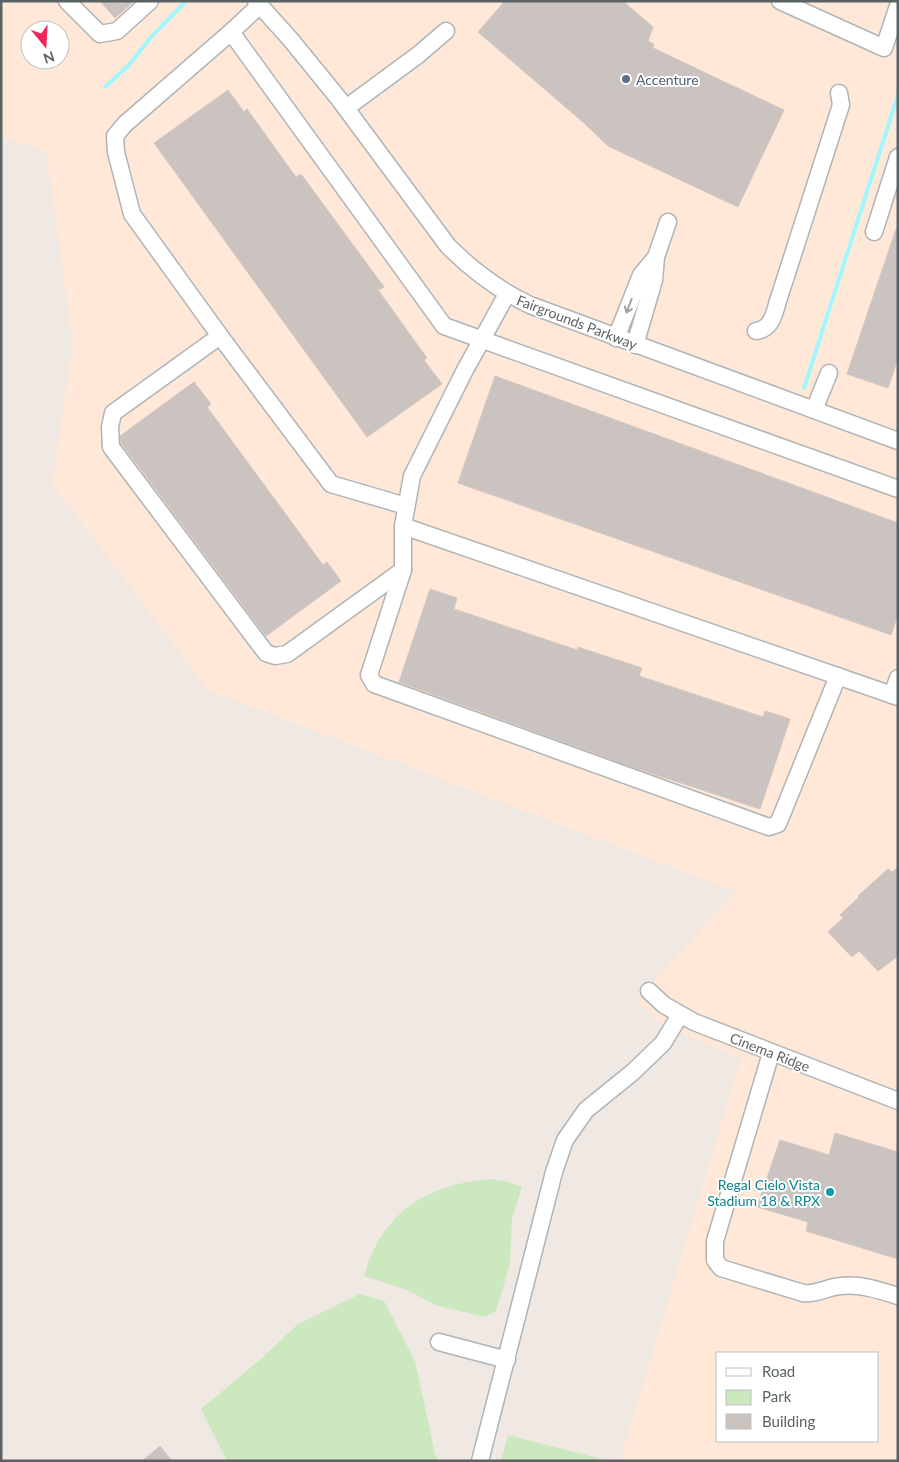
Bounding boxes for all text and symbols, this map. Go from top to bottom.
north arrow [20,20,70,70]
text: N [41,48,57,68]
place label: Accenture [636,71,699,88]
marker: Accenture [620,73,632,85]
street label: Fairgrounds Parkway [514,291,640,353]
one-way arrow [623,299,632,314]
street label: Cinema Ridge [728,1029,812,1075]
place label: Regal Cielo Vista Stadium 18 & RPX [707,1176,820,1209]
marker: Regal Cielo Vista Stadium 18 & RPX [824,1186,836,1198]
legend [716,1352,879,1442]
text: Road [762,1362,795,1380]
text: Park [762,1387,792,1405]
text: Building [762,1412,815,1430]

